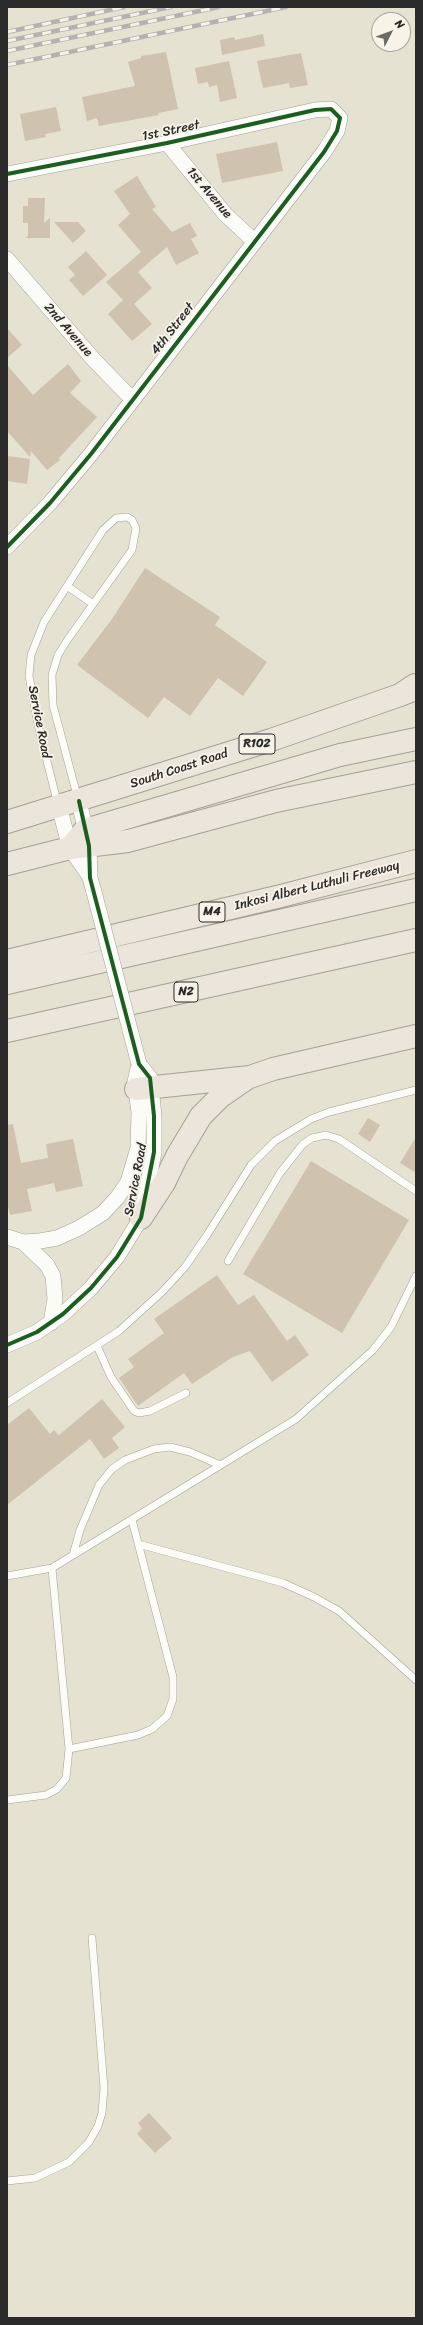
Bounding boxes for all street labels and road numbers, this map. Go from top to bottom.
street label: 1st Street [141,117,201,145]
street label: 1st Avenue [183,164,235,222]
street label: 2nd Avenue [40,300,96,360]
street label: 4th Street [148,300,198,358]
street label: Service Road [24,684,54,760]
road number: R102 [239,734,275,754]
street label: South Coast Road [128,746,230,792]
street label: Inkosi Albert Luthuli Freeway [233,858,401,914]
road number: M4 [199,902,225,922]
road number: N2 [174,982,198,1002]
street label: Service Road [121,1142,151,1218]

